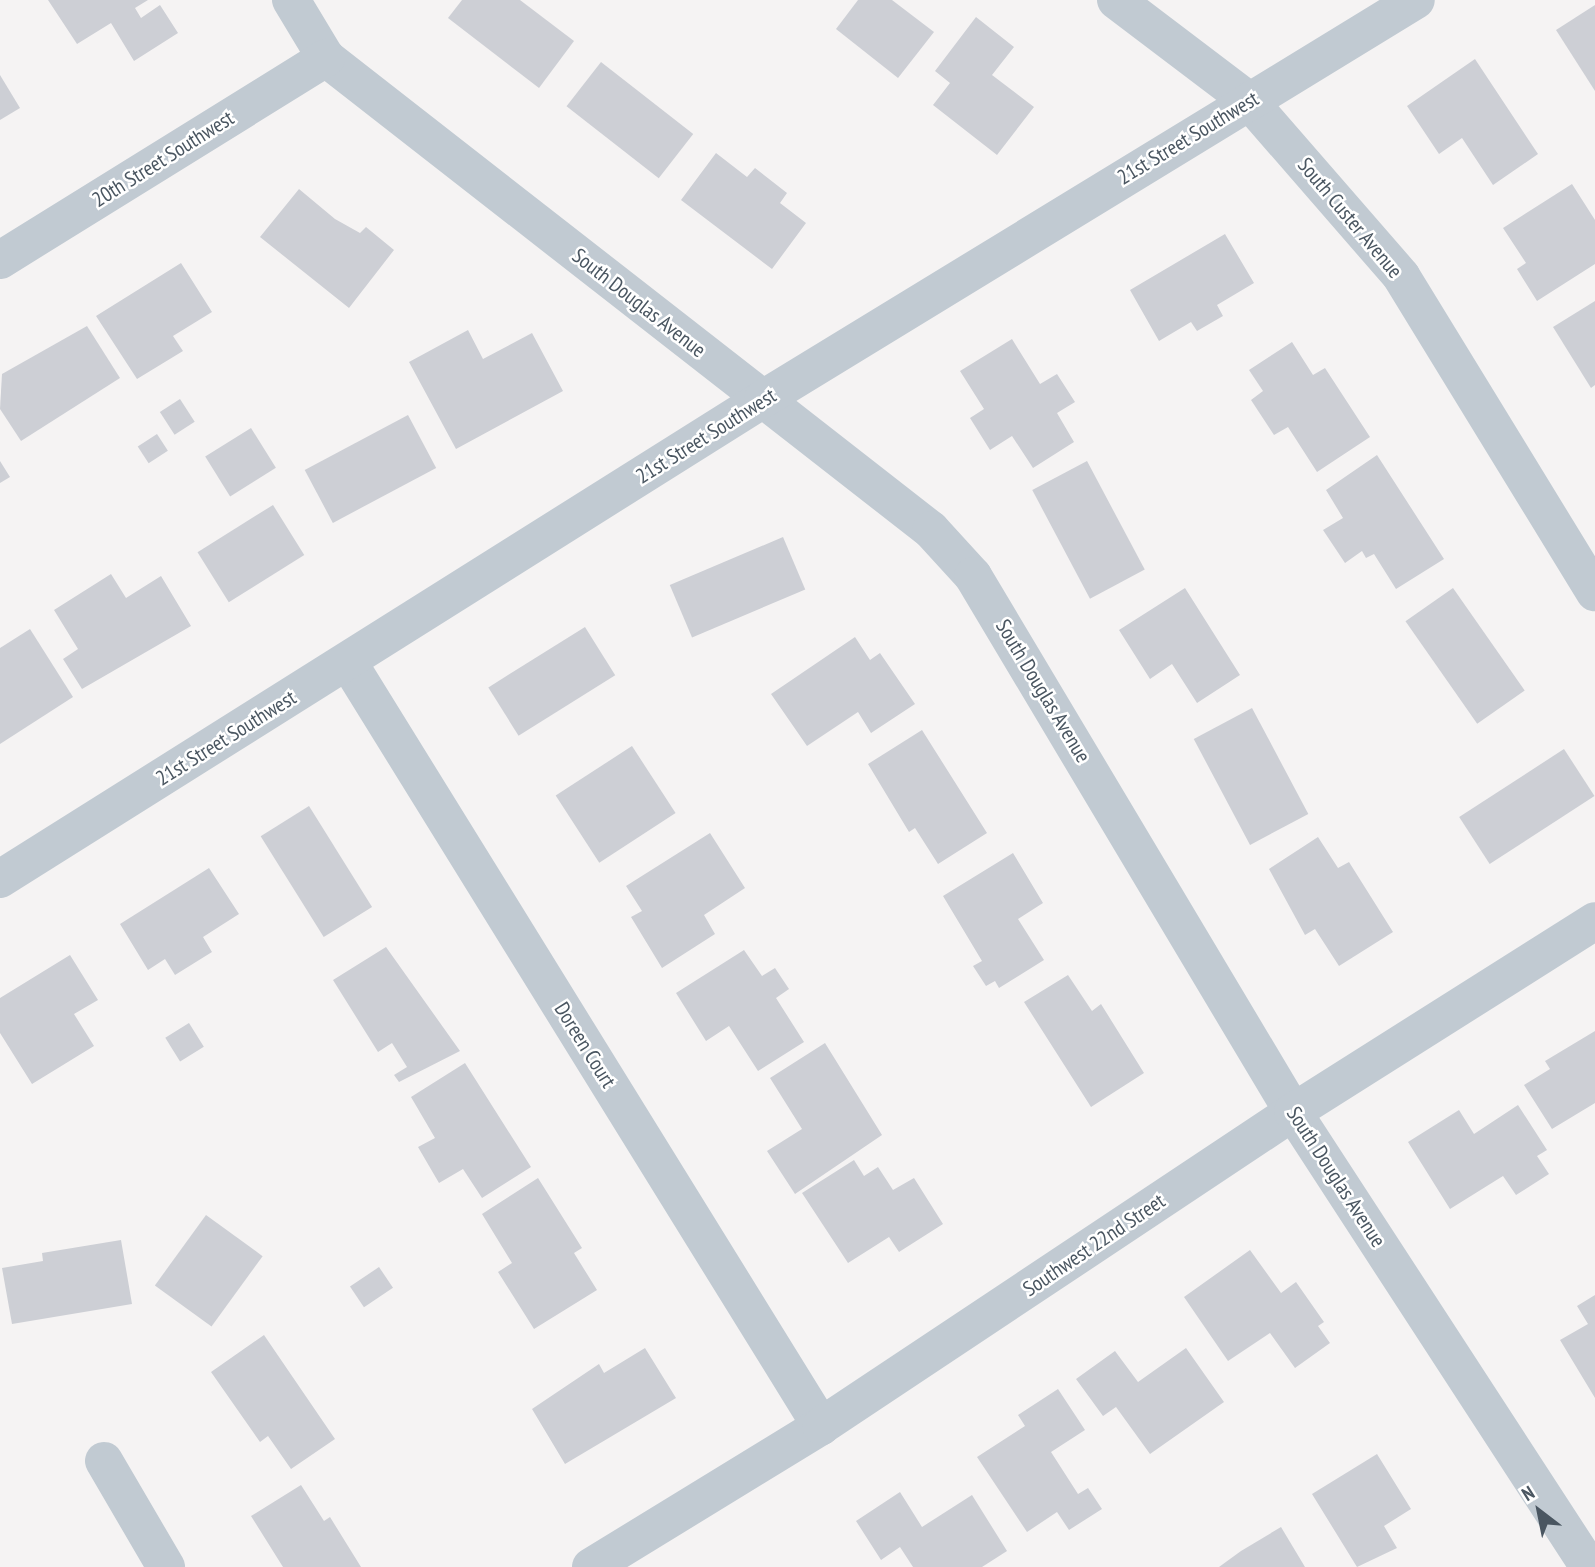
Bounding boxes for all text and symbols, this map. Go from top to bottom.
street label: 21st Street Southwest [1113,86,1263,190]
street label: 20th Street Southwest [88,105,238,213]
street label: South Custer Avenue [1292,153,1408,283]
street label: South Douglas Avenue [567,243,711,363]
street label: 21st Street Southwest [631,383,781,489]
street label: South Douglas Avenue [990,615,1096,767]
street label: 21st Street Southwest [151,685,301,791]
street label: Doreen Court [549,998,621,1092]
street label: South Douglas Avenue [1281,1102,1391,1252]
street label: Southwest 22nd Street [1018,1188,1170,1302]
north arrow [1504,1476,1574,1546]
text: N [1517,1480,1539,1506]

